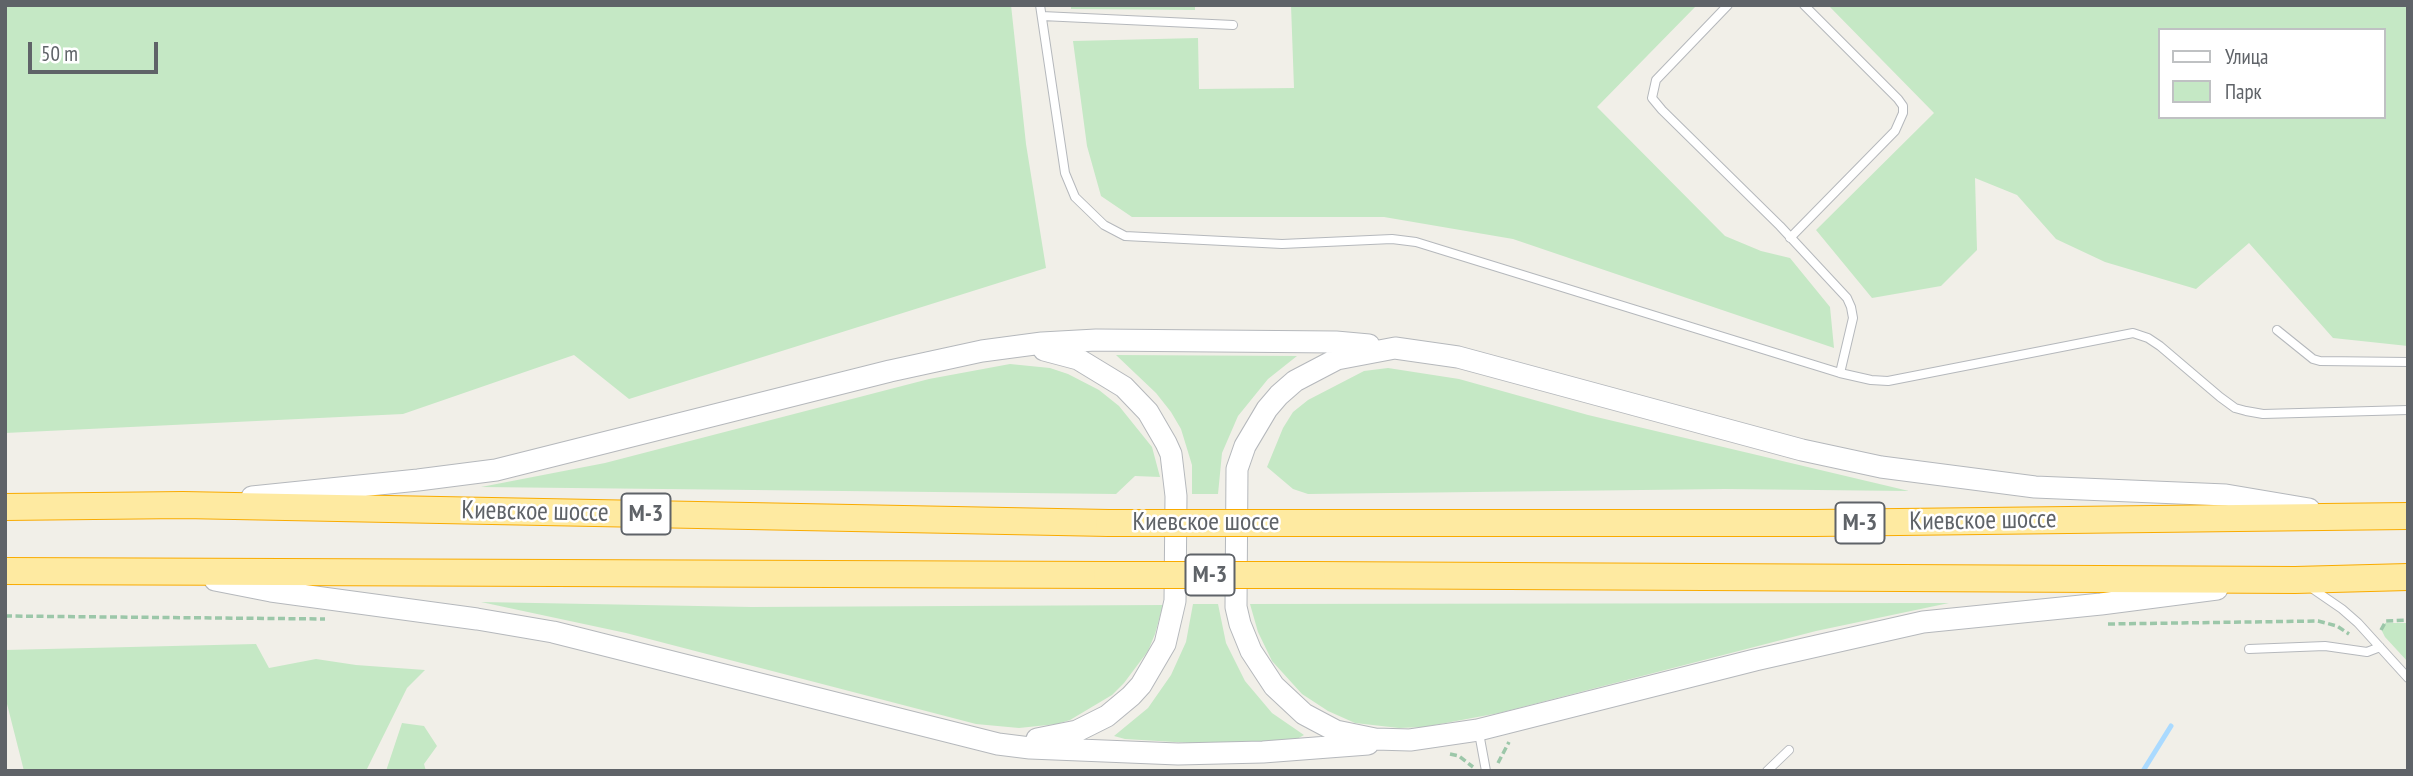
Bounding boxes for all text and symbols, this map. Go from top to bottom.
scale bar [32,28,161,72]
legend [2158,28,2385,119]
text: 50 m [41,40,78,67]
text: Улица [2225,43,2268,70]
text: Парк [2225,78,2262,105]
road number: М-3 [622,494,670,534]
street label: Киевское шоссе [461,495,609,529]
road number: М-3 [1836,502,1884,544]
street label: Киевское шоссе [1909,504,2057,538]
street label: Киевское шоссе [1132,507,1280,539]
road number: М-3 [1186,554,1234,596]

